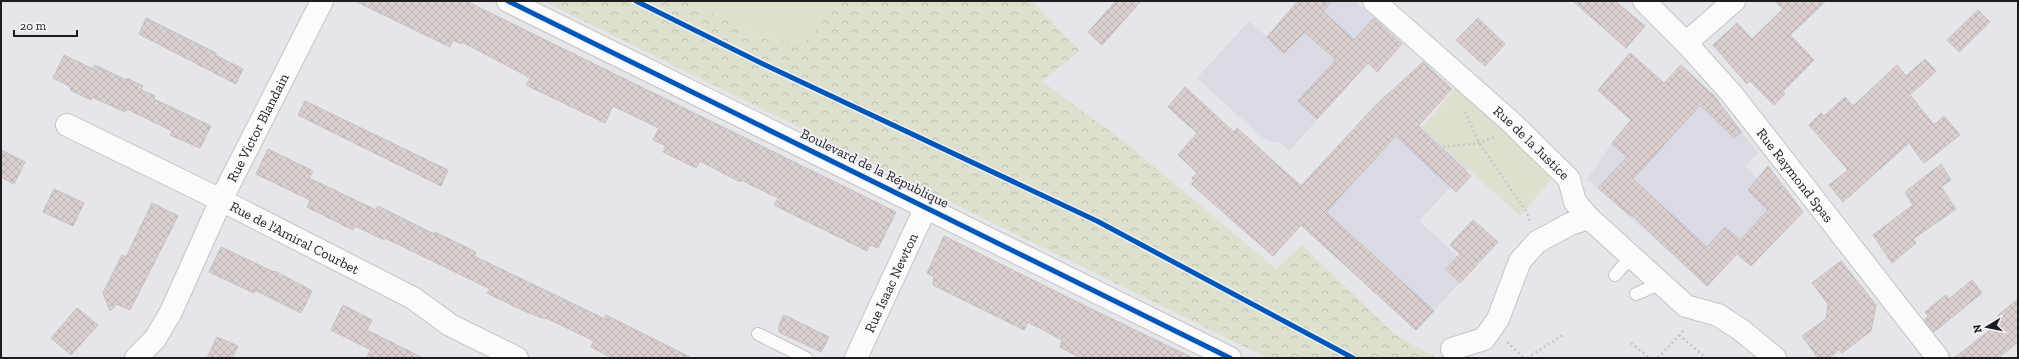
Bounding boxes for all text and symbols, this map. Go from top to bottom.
scale bar [14,12,77,38]
text: 20 m [20,19,47,33]
street label: Rue Victor Blandain [224,71,293,185]
street label: Rue de la Justice [1490,102,1573,184]
street label: Boulevard de la République [798,125,952,212]
street label: Rue Raymond Spas [1753,125,1837,226]
street label: Rue de l'Amiral Courbet [227,198,363,278]
street label: Rue Isaac Newton [861,230,922,335]
north arrow [1967,307,2007,347]
text: N [1970,323,1985,334]

